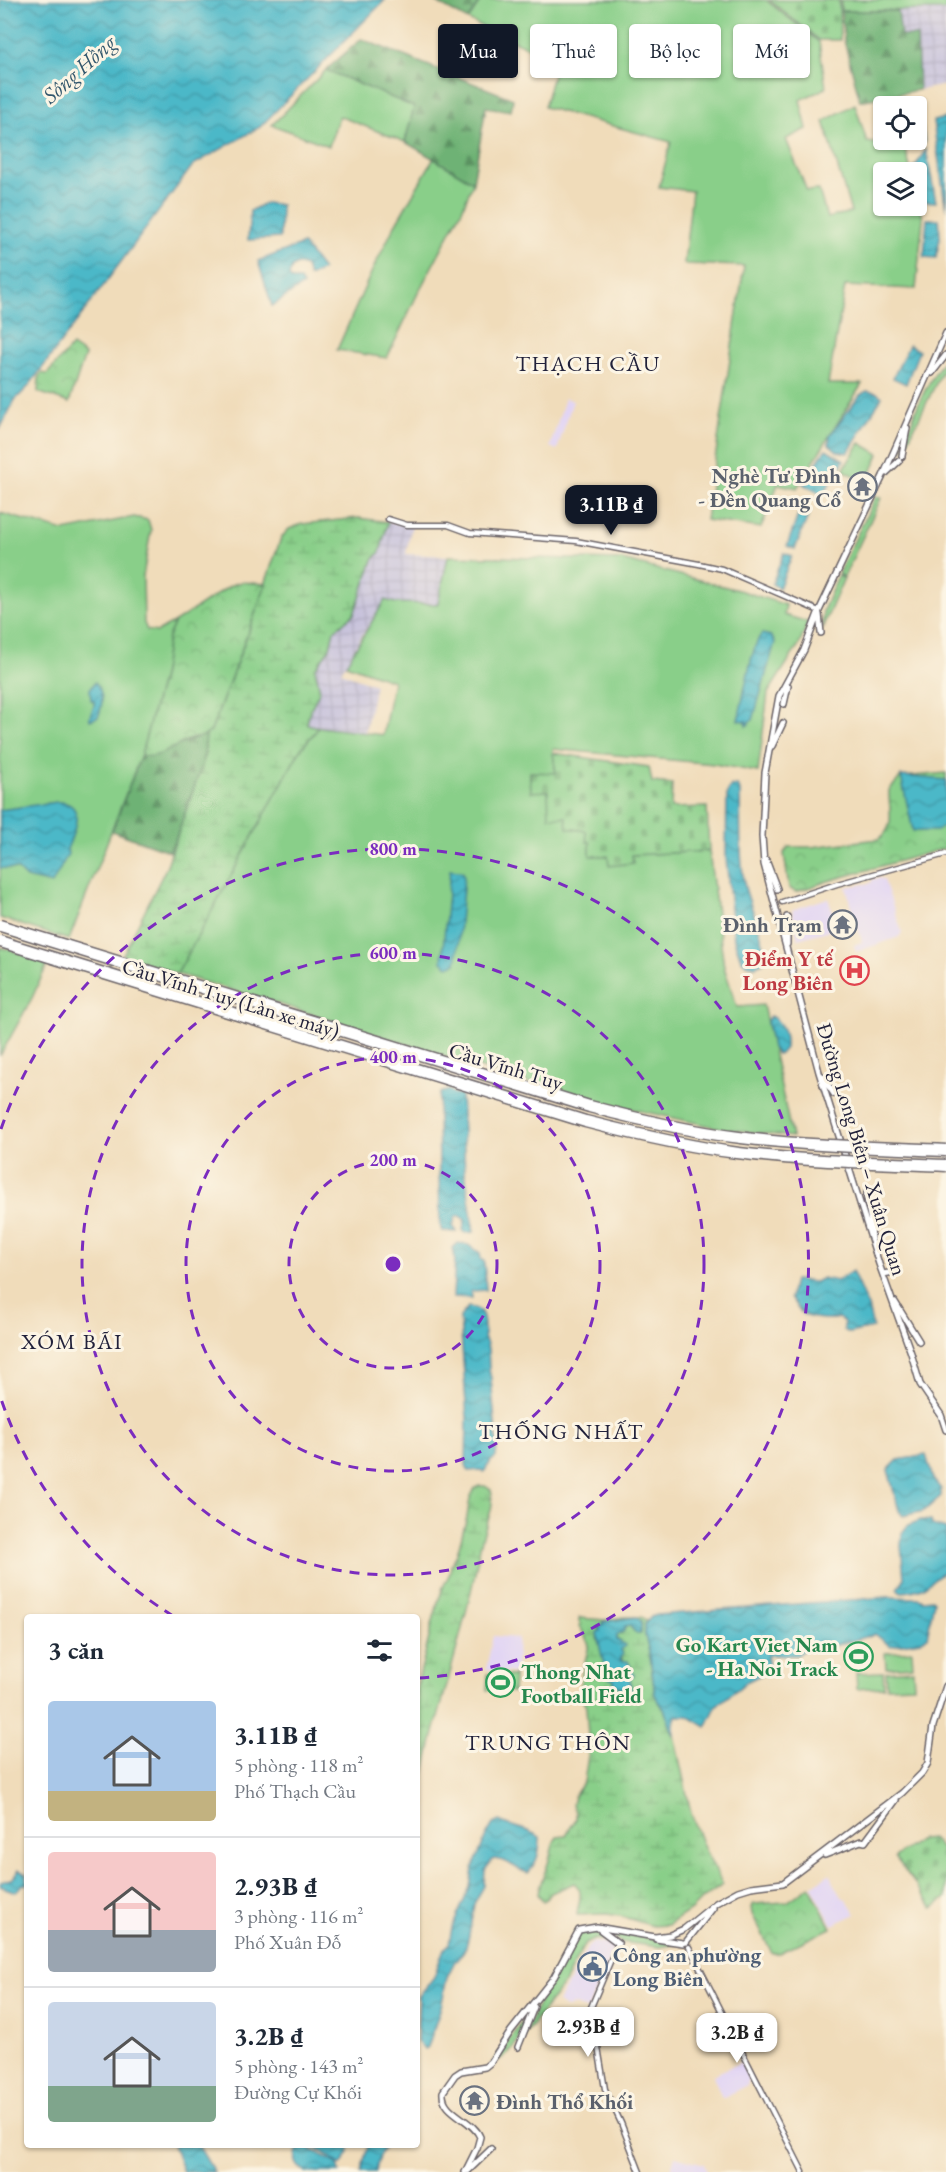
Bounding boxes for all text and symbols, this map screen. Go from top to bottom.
chip: Mua [438,24,518,78]
chip: Thuê [530,24,617,78]
chip: Bộ lọc [629,24,721,78]
chip: Mới [733,24,810,78]
water label: Sông Hồng [35,28,123,110]
map controls [873,96,927,216]
button: locate [873,96,927,150]
button: layers [873,162,927,216]
district label: THẠCH CẦU [515,349,661,378]
place label: Nghè Tư Đình - Đền Quang Cổ [698,462,841,513]
temple icon: Nghè Tư Đình - Đền Quang Cổ [846,471,878,503]
pin: 3.11B ₫ [556,485,666,536]
text: 3.11B ₫ [579,491,643,517]
text: 800 m [369,837,417,860]
temple icon: Đình Trạm [827,908,859,940]
place label: Đình Trạm [723,911,822,938]
text: 600 m [369,941,417,964]
place label: Điểm Y tế Long Biên [742,945,834,996]
street label: Cầu Vĩnh Tuy (Làn xe máy) [119,952,343,1044]
hospital icon: Điểm Y tế Long Biên [838,954,870,986]
street label: Đường Long Biên – Xuân Quan [810,1019,913,1279]
street label: Cầu Vĩnh Tuy [446,1036,567,1096]
text: 400 m [369,1045,417,1068]
text: 200 m [369,1148,417,1171]
centre of rings [383,1254,403,1274]
district label: XÓM BÃI [20,1327,123,1356]
district label: THỐNG NHẤT [478,1417,644,1446]
place label: Go Kart Viet Nam - Ha Noi Track [676,1631,839,1682]
text: 3 căn [48,1633,104,1667]
icon: filters [363,1634,396,1667]
sports icon: Go Kart Viet Nam - Ha Noi Track [843,1640,875,1672]
place label: Thong Nhat Football Field [521,1658,642,1709]
sports icon: Thong Nhat Football Field [484,1667,516,1699]
text: 3.11B ₫ [234,1718,317,1752]
icon: home [96,1725,168,1797]
district label: TRUNG THÔN [465,1728,631,1757]
text: 5 phòng · 118 m² [234,1752,364,1778]
text: Phố Thạch Cầu [234,1778,356,1804]
text: 2.93B ₫ [234,1869,317,1903]
icon: home [96,1876,168,1948]
text: 3 phòng · 116 m² [234,1903,364,1929]
text: Phố Xuân Đỗ [234,1929,341,1955]
place label: Công an phường Long Biên [613,1941,762,1992]
public building icon: Công an phường Long Biên [576,1950,608,1982]
pin: 2.93B ₫ [533,2007,643,2058]
text: 2.93B ₫ [556,2013,620,2039]
pin: 3.2B ₫ [688,2013,786,2064]
text: 3.2B ₫ [234,2019,303,2053]
text: 3.2B ₫ [710,2019,764,2045]
icon: home [96,2026,168,2098]
text: 5 phòng · 143 m² [234,2053,364,2079]
text: Đường Cự Khối [234,2079,362,2105]
temple icon: Đình Thổ Khối [459,2085,491,2117]
place label: Đình Thổ Khối [496,2088,633,2115]

